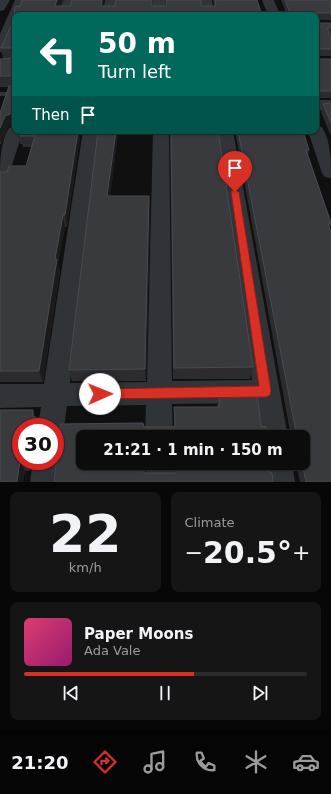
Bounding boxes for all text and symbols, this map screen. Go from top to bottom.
text: 50 m [98,27,176,60]
icon: left [32,28,84,80]
text: Turn left [98,61,171,82]
icon: arrive [77,104,99,126]
text: Then [32,106,69,124]
pin [218,151,252,192]
icon: arrive [224,157,246,179]
position arrow [79,373,121,415]
speed limit sign: 30 [12,418,64,470]
text: 21:21 · 1 min · 150 m [103,441,283,459]
text: 22 [49,504,121,564]
text: Climate [185,515,235,530]
text: 20.5° [203,535,292,570]
text: − [185,540,203,565]
text: + [292,540,310,565]
text: km/h [69,560,102,575]
text: Paper Moons [84,625,193,643]
text: Ada Vale [84,643,140,658]
icon: previous [60,682,82,704]
icon: pause [154,682,176,704]
icon: next [249,682,271,704]
icon: directions [91,748,119,776]
icon: music [141,748,169,776]
icon: phone [191,748,219,776]
icon: climate [242,748,270,776]
icon: car [292,748,320,776]
text: 21:20 [11,752,68,773]

